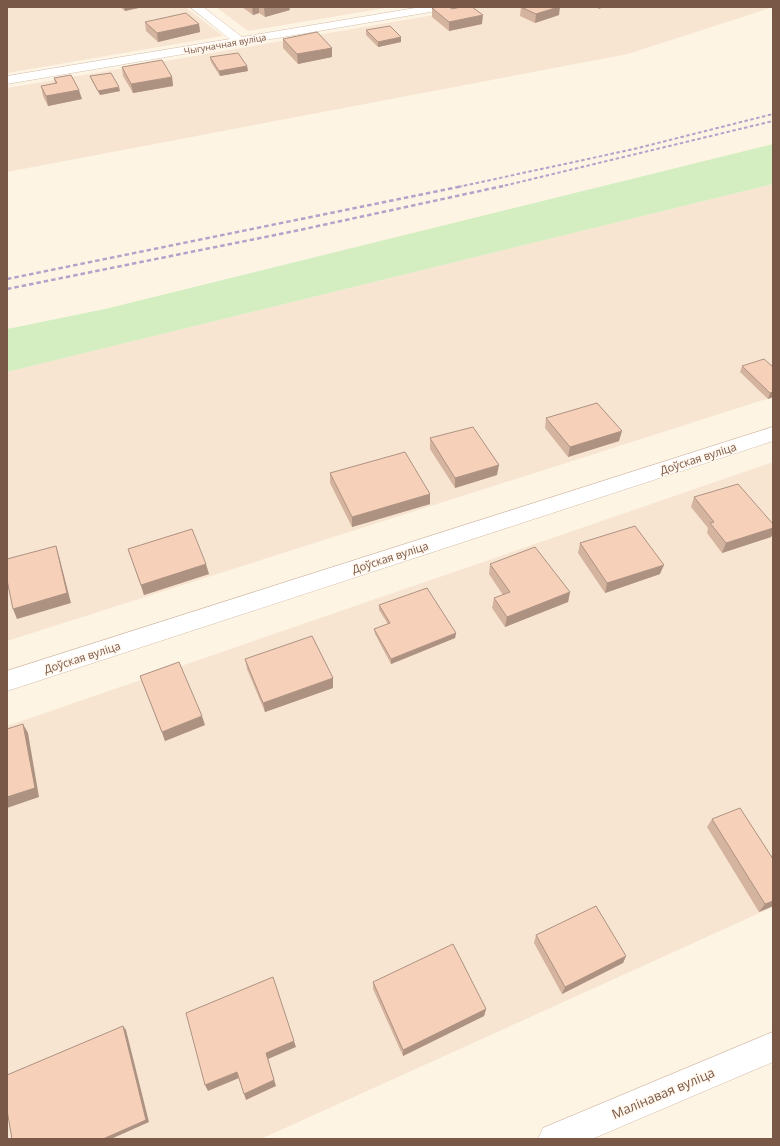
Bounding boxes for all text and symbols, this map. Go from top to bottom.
street label: Чыгуначная вуліца [183,30,267,58]
street label: Доўская вуліца [658,439,738,477]
street label: Доўская вуліца [350,538,430,576]
street label: Доўская вуліца [42,638,122,676]
street label: Малінавая вуліца [609,1063,717,1123]

